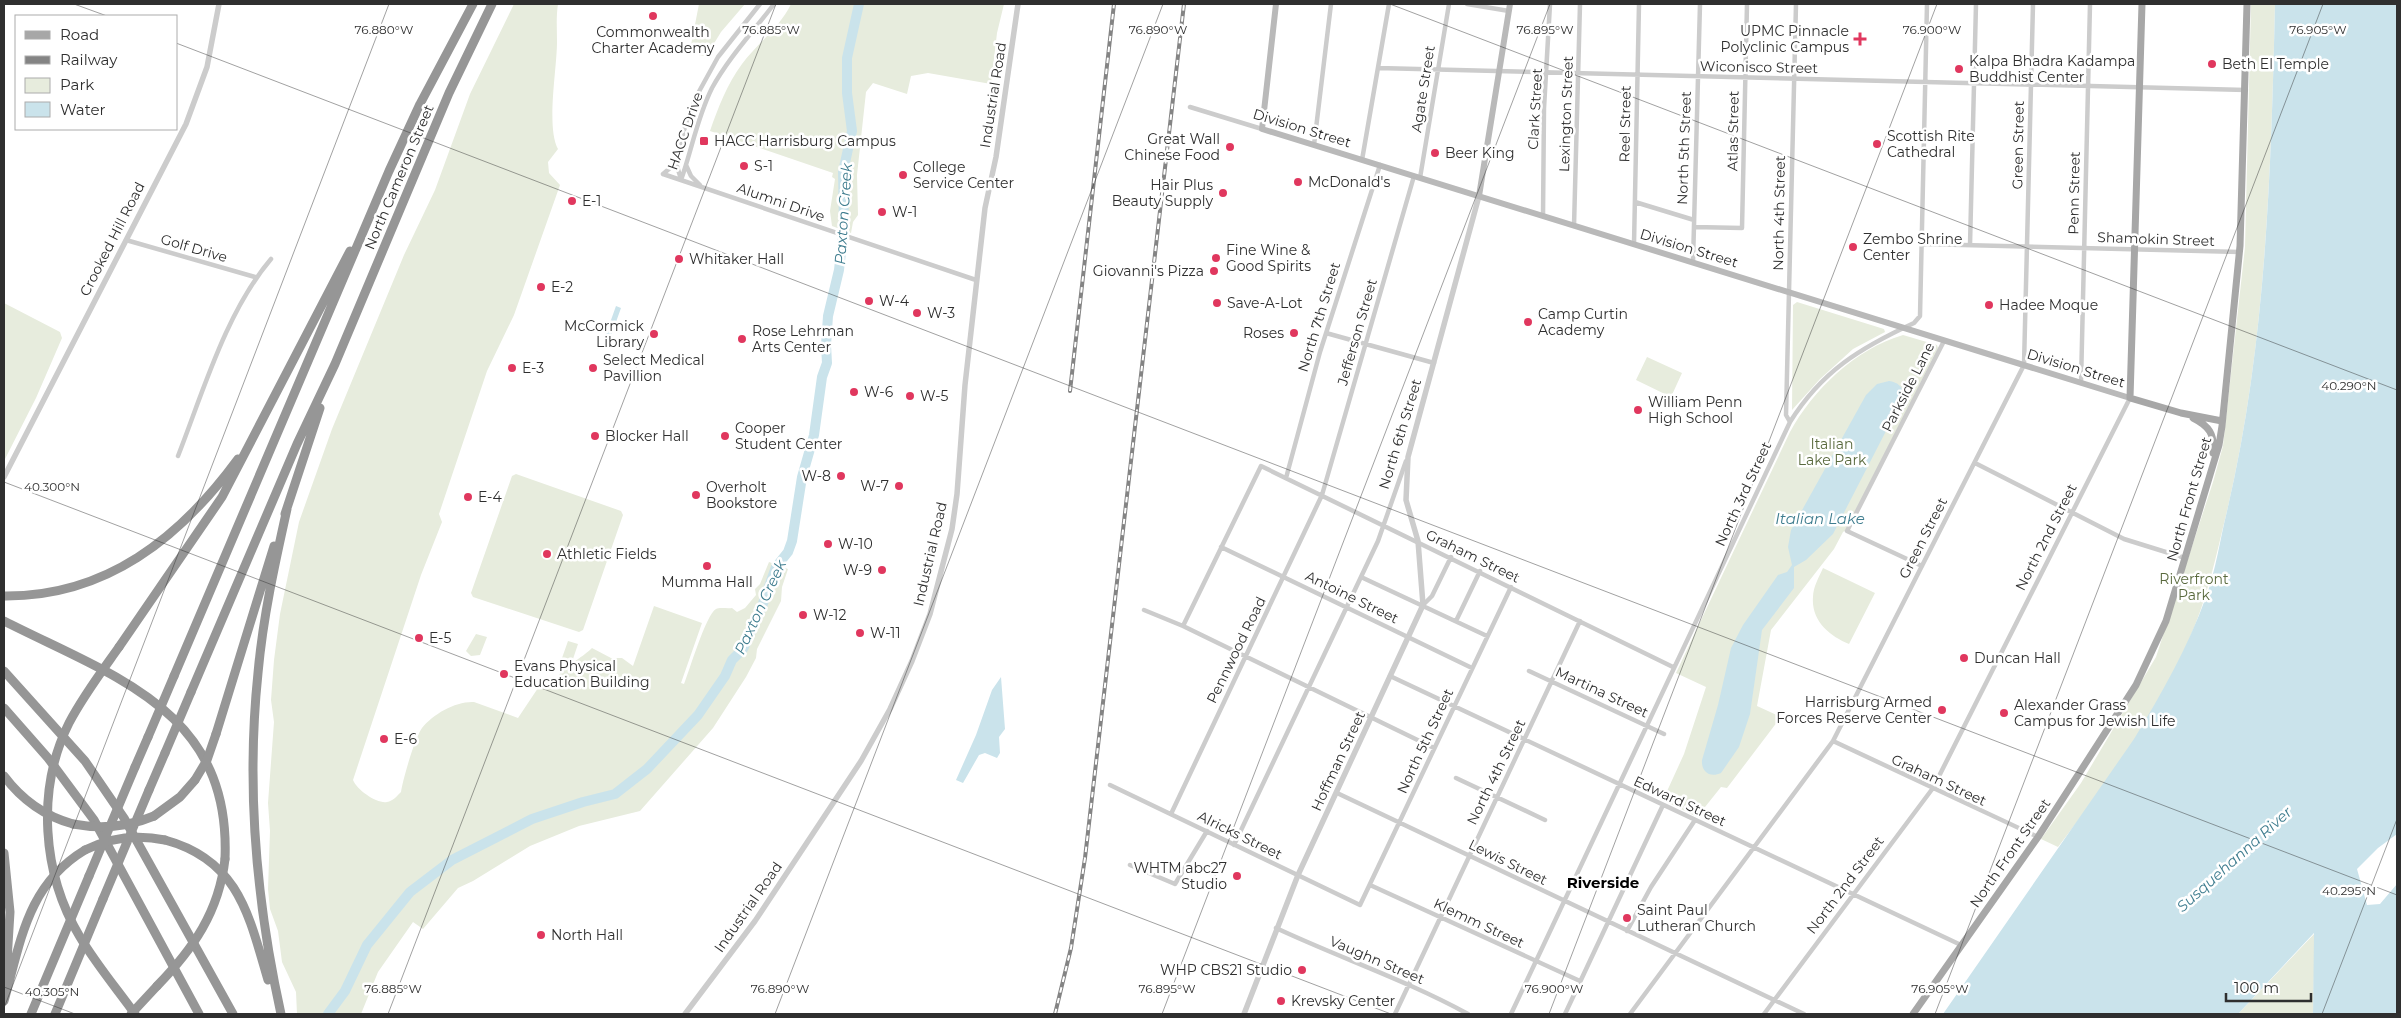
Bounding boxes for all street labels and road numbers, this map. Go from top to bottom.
street label: Industrial Road [976,41,1010,149]
street label: Agate Street [1407,44,1439,134]
street label: Lexington Street [1555,55,1577,172]
street label: Wiconisco Street [1700,57,1819,77]
street label: Clark Street [1524,67,1546,150]
street label: Reel Street [1615,85,1635,163]
street label: HACC Drive [663,90,707,172]
street label: North 5th Street [1673,90,1695,205]
street label: Atlas Street [1723,90,1743,171]
street label: Green Street [2008,100,2028,189]
street label: North Cameron Street [360,101,438,252]
street label: Division Street [1251,105,1353,152]
street label: Penn Street [2064,151,2084,235]
street label: North 4th Street [1769,155,1789,271]
street label: Crooked Hill Road [75,179,149,299]
street label: Alumni Drive [735,179,827,225]
street label: Division Street [1638,225,1740,272]
street label: Shamokin Street [2097,228,2215,250]
street label: Golf Drive [159,230,229,266]
street label: North 7th Street [1294,260,1344,374]
street label: Jefferson Street [1333,276,1381,388]
street label: Parkside Lane [1878,339,1938,435]
street label: Division Street [2025,345,2127,392]
street label: North 6th Street [1375,376,1425,491]
street label: North Front Street [2163,434,2215,563]
street label: North 3rd Street [1711,438,1775,549]
street label: North 2nd Street [2011,480,2081,594]
street label: Green Street [1895,494,1951,582]
street label: Industrial Road [909,500,951,608]
street label: Graham Street [1423,525,1523,587]
street label: Antoine Street [1302,567,1402,627]
street label: Pennwood Road [1202,594,1270,706]
street label: Martina Street [1553,663,1652,722]
street label: North 5th Street [1393,685,1457,796]
street label: Hoffman Street [1307,708,1369,814]
street label: North 4th Street [1463,716,1529,828]
street label: Graham Street [1889,750,1990,810]
street label: Edward Street [1631,772,1729,830]
street label: North Front Street [1966,795,2055,911]
street label: Alricks Street [1195,807,1285,863]
street label: North 2nd Street [1802,832,1888,937]
street label: Lewis Street [1466,835,1551,889]
street label: Industrial Road [710,858,786,956]
street label: Klemm Street [1431,894,1527,952]
street label: Vaughn Street [1327,932,1427,988]

